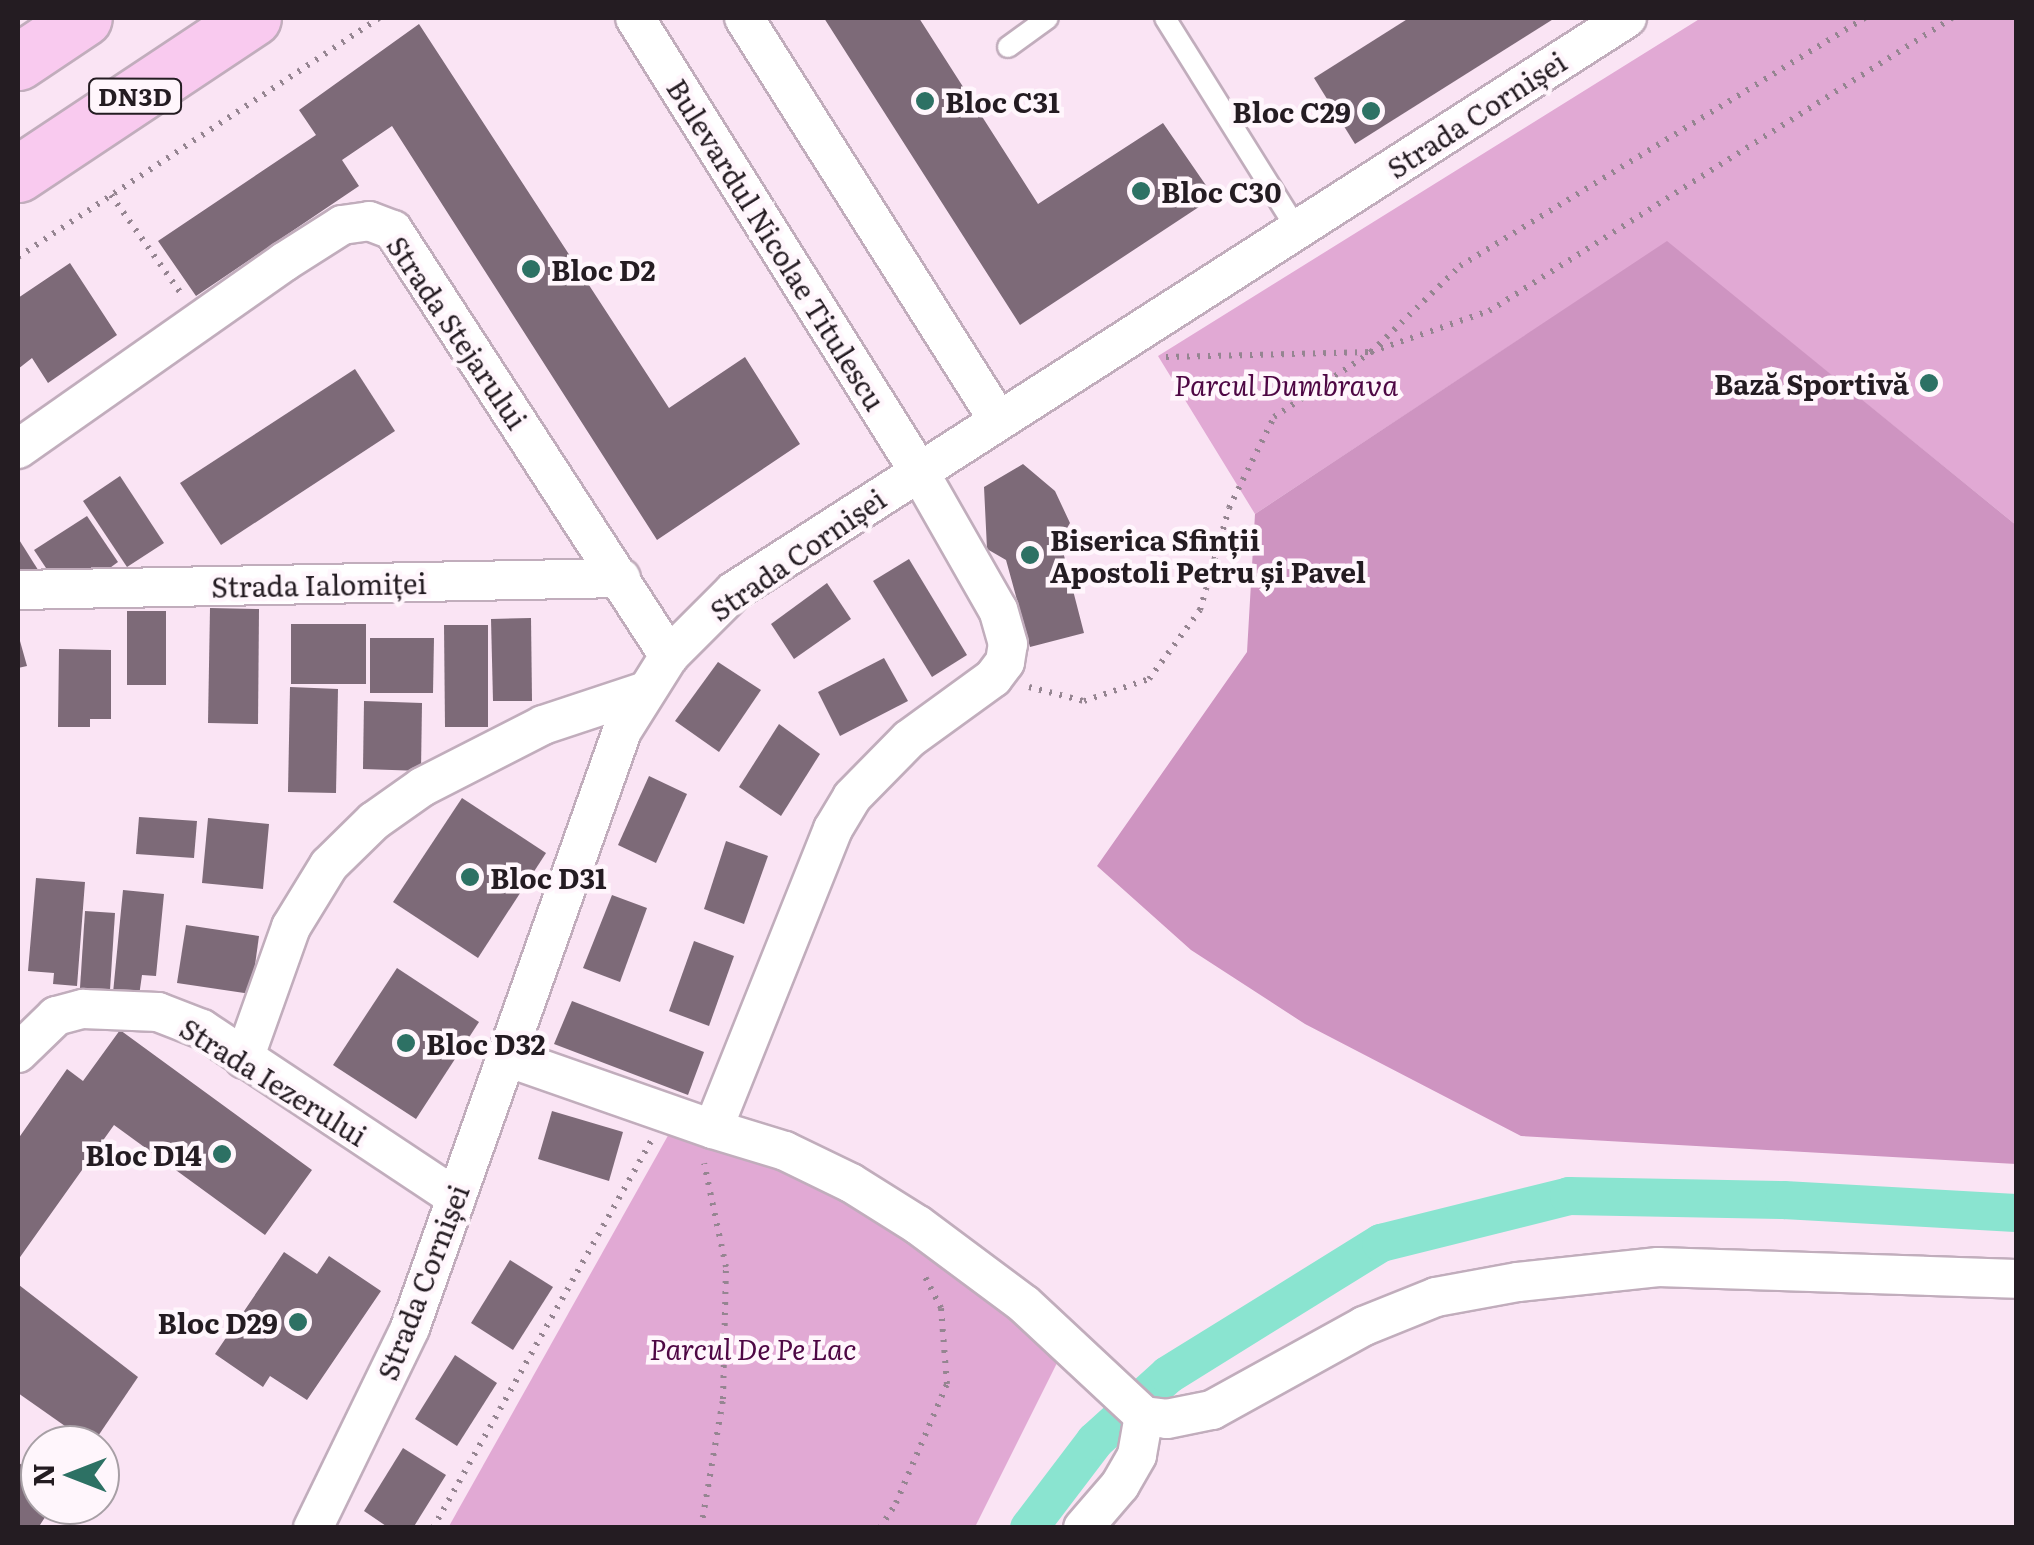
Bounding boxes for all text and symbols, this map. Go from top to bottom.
street label: Strada Cornișei [1380,44,1572,184]
street label: Bulevardul Nicolae Titulescu [661,72,893,416]
road number: DN3D [88,76,182,116]
place label: Bloc C31 [945,84,1060,118]
marker: Bloc C31 [914,90,936,112]
place label: Bloc C29 [1232,94,1351,128]
marker: Bloc C29 [1360,100,1382,122]
place label: Bloc C30 [1161,174,1281,208]
marker: Bloc C30 [1130,180,1152,202]
street label: Strada Stejarului [381,229,535,435]
place label: Bloc D2 [551,252,655,286]
marker: Bloc D2 [520,258,542,280]
place label: Bază Sportivă [1714,366,1909,400]
park label: Parcul Dumbrava [1174,367,1398,401]
marker: Bază Sportivă [1918,372,1940,394]
street label: Strada Cornișei [703,481,891,627]
place label: Biserica Sfinții Apostoli Petru și Pavel [1050,522,1366,588]
marker: Biserica Sfinții Apostoli Petru și Pavel [1019,544,1041,566]
street label: Strada Ialomiței [211,565,427,603]
place label: Bloc D31 [490,860,607,894]
marker: Bloc D31 [459,866,481,888]
street label: Strada Iezerului [175,1010,373,1152]
place label: Bloc D32 [426,1026,546,1060]
marker: Bloc D32 [395,1032,417,1054]
place label: Bloc D14 [85,1137,202,1171]
marker: Bloc D14 [211,1143,233,1165]
street label: Strada Cornișei [369,1180,475,1384]
place label: Bloc D29 [157,1305,278,1339]
marker: Bloc D29 [287,1311,309,1333]
park label: Parcul De Pe Lac [649,1331,857,1365]
north arrow [20,1425,120,1525]
text: N [21,1463,63,1487]

